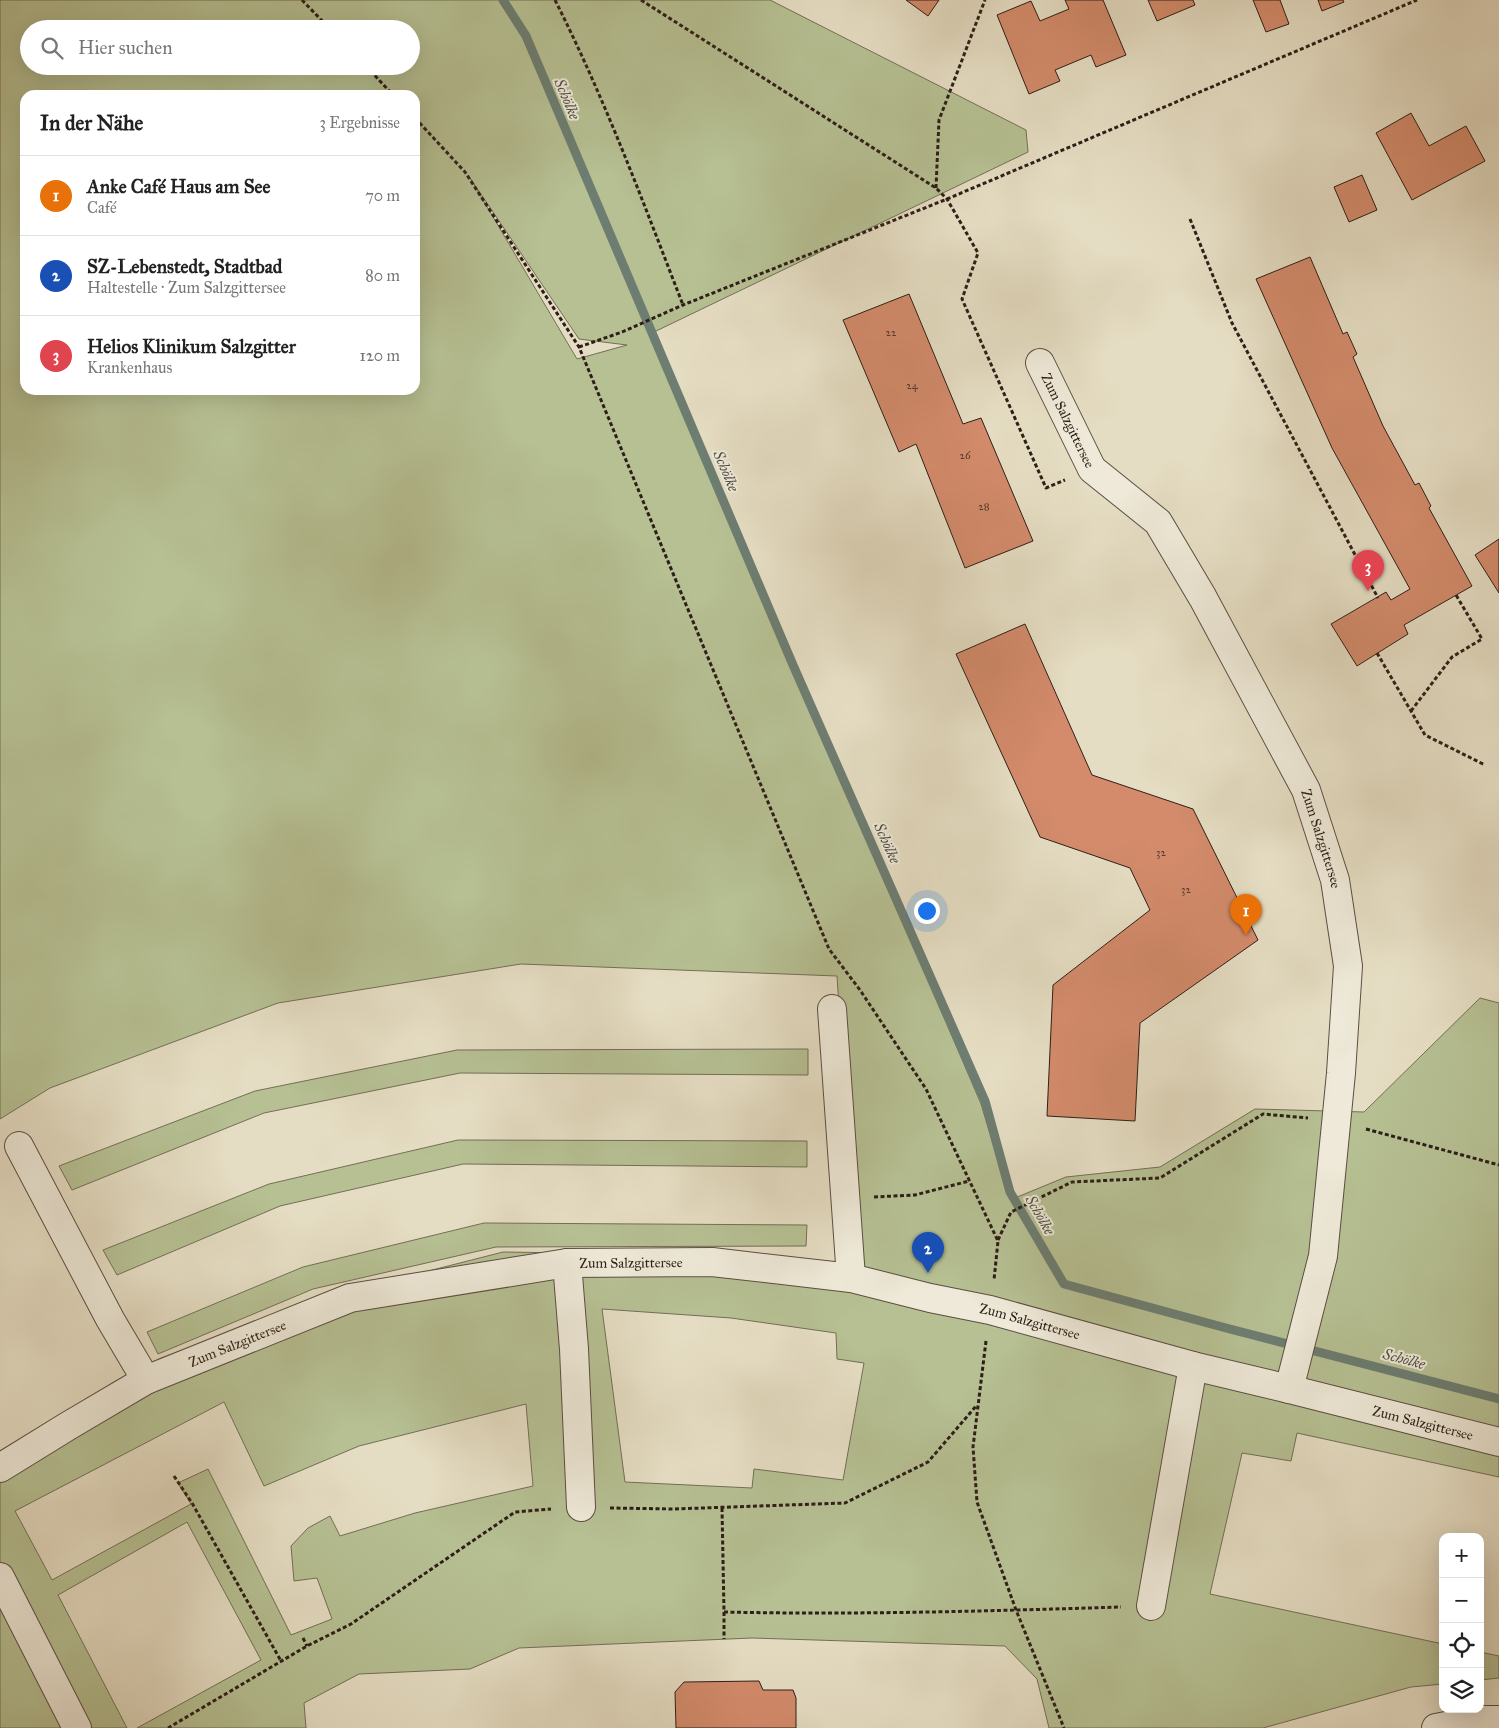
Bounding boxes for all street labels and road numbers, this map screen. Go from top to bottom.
street label: Zum Salzgittersee [1037,371,1098,471]
street label: Zum Salzgittersee [1297,787,1344,890]
street label: Zum Salzgittersee [579,1254,683,1272]
street label: Zum Salzgittersee [978,1300,1082,1343]
street label: Zum Salzgittersee [186,1316,289,1371]
street label: Zum Salzgittersee [1370,1402,1475,1444]

